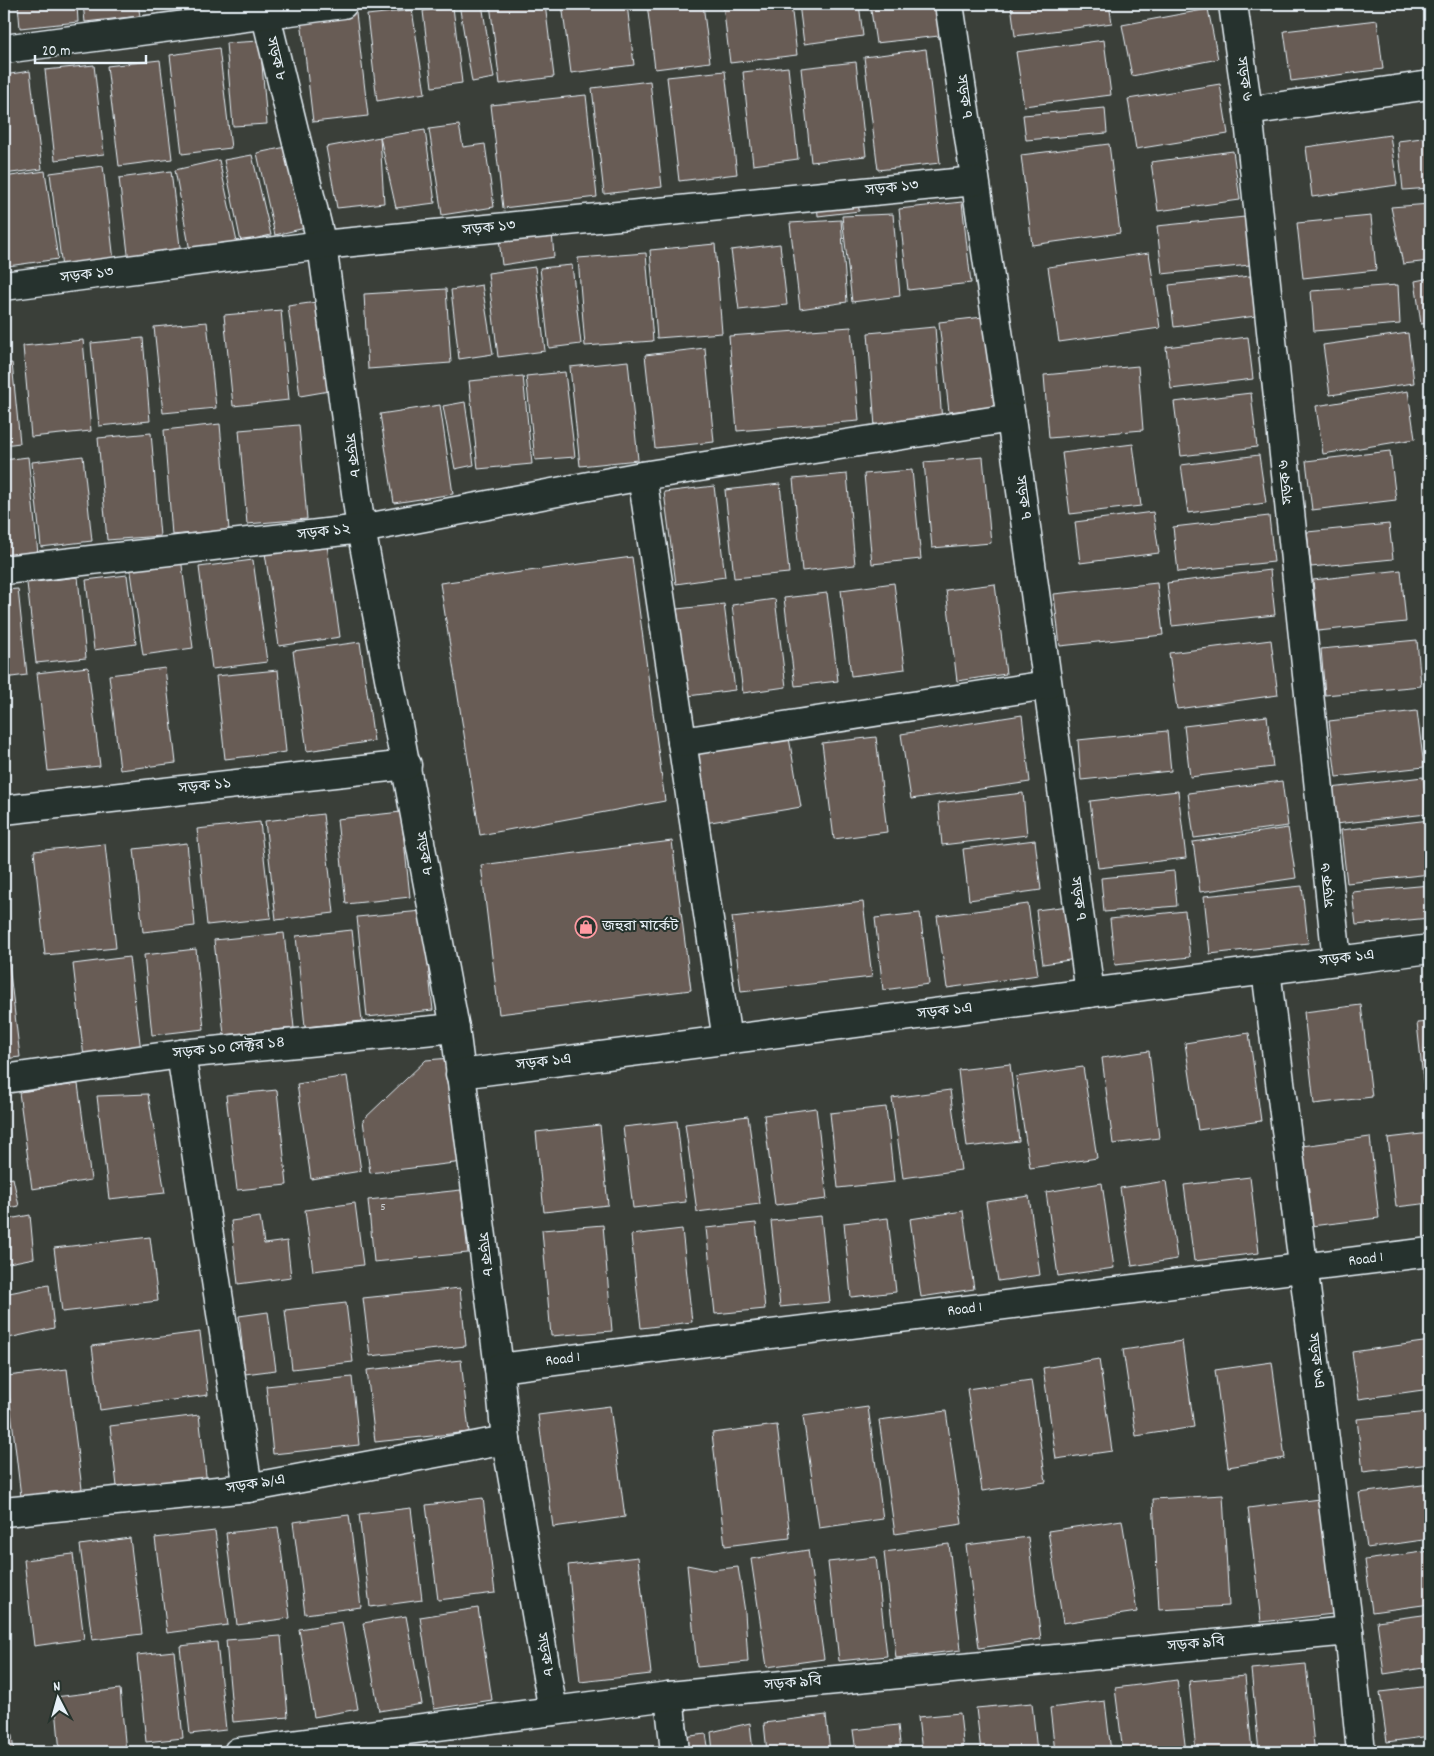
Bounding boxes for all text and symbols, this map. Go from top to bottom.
scale bar [35,32,146,64]
street label: সড়ক ৮ [259,34,291,83]
text: 20 m [42,41,70,63]
street label: সড়ক ৬ [1229,54,1257,103]
street label: সড়ক ৭ [949,72,977,121]
street label: সড়ক ১৩ [863,175,920,203]
street label: সড়ক ১৩ [460,215,517,243]
street label: সড়ক ১৩ [58,262,115,290]
street label: সড়ক ৮ [337,431,365,480]
street label: সড়ক ৬ [1274,459,1300,506]
street label: সড়ক ৭ [1008,473,1036,522]
street label: সড়ক ১২ [295,519,352,547]
street label: সড়ক ১১ [176,773,233,801]
street label: সড়ক ৮ [408,829,438,878]
street label: সড়ক ৬ [1316,862,1342,909]
street label: সড়ক ৭ [1063,874,1091,923]
shop icon: জহুরা মার্কেট [574,915,598,939]
place label: জহুরা মার্কেট [601,916,679,938]
street label: সড়ক ১এ [1317,945,1376,973]
street label: সড়ক ১এ [915,998,974,1026]
street label: সড়ক ১০ সেক্টর ১৪ [171,1032,286,1066]
street label: সড়ক ১এ [514,1049,573,1077]
house number: 5 [380,1199,386,1216]
street label: সড়ক ৮ [470,1231,498,1279]
street label: Road 1 [1347,1247,1385,1273]
street label: Road 1 [946,1297,984,1323]
street label: সড়ক ৬এ [1301,1331,1329,1390]
street label: Road 1 [544,1347,582,1373]
street label: সড়ক ৯/এ [224,1469,287,1501]
street label: সড়ক ৮ [529,1630,559,1679]
street label: সড়ক ৯বি [1165,1631,1227,1659]
street label: সড়ক ৯বি [762,1670,824,1698]
north arrow [32,1674,82,1724]
text: N [52,1677,61,1697]

